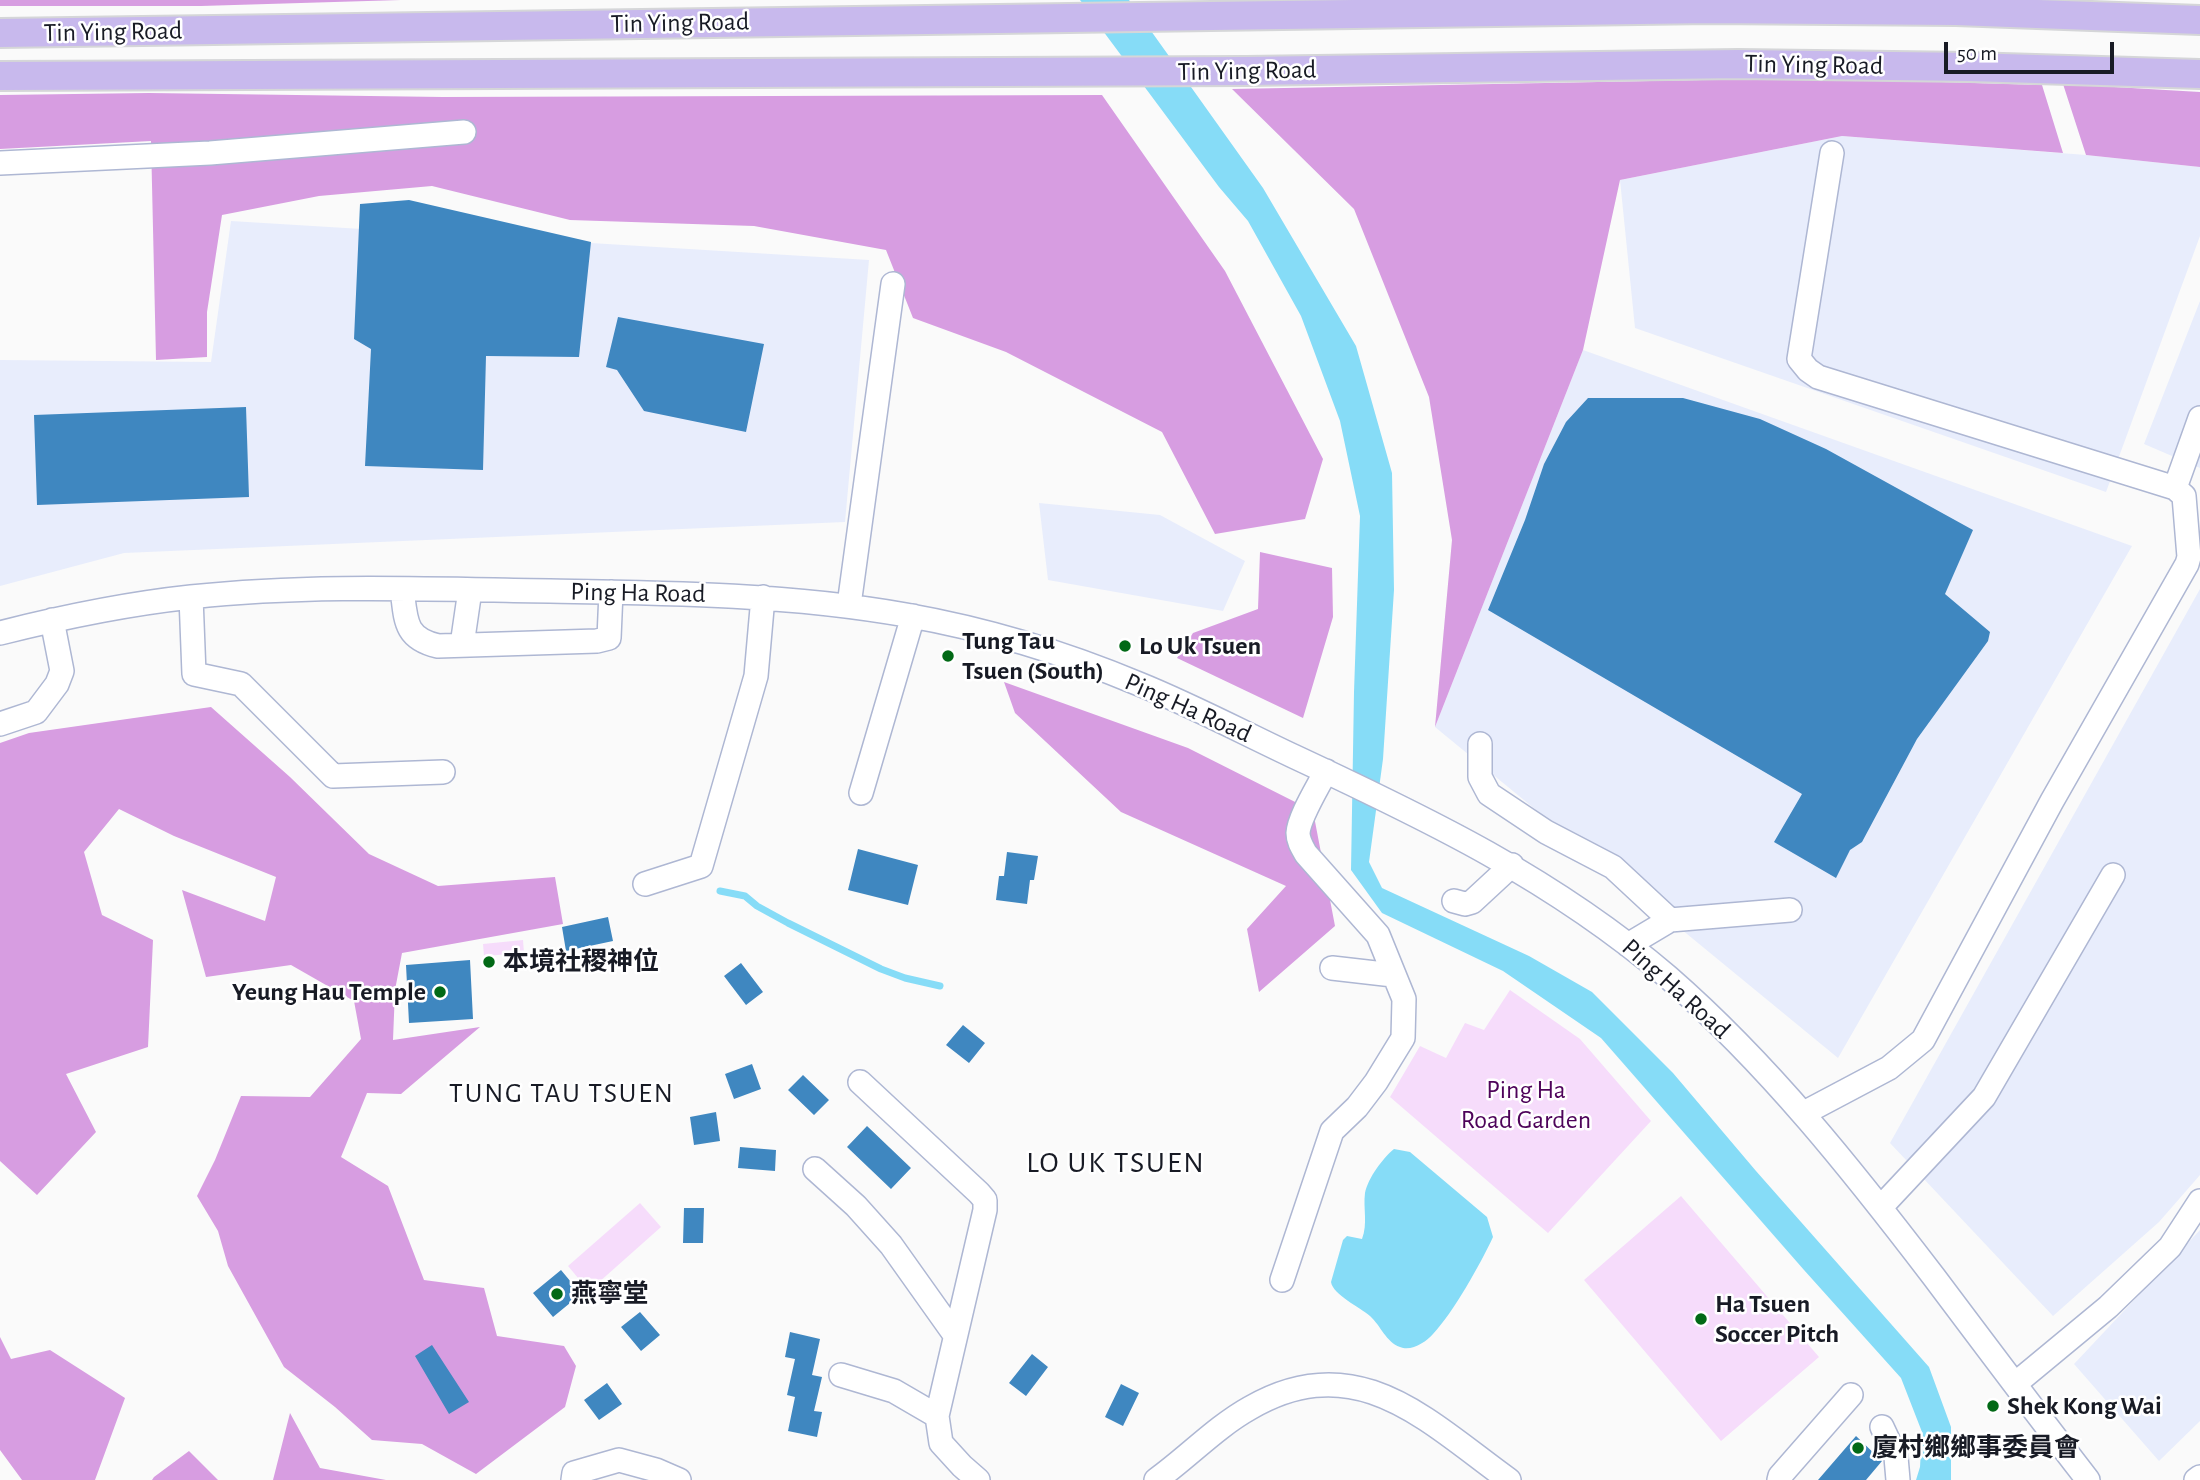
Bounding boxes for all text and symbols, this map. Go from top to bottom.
street label: Tin Ying Road [610,6,750,40]
street label: Tin Ying Road [43,15,183,49]
scale bar [1948,28,2118,72]
text: 50 m [1957,43,1997,64]
street label: Tin Ying Road [1744,48,1884,82]
street label: Tin Ying Road [1177,54,1317,88]
street label: Ping Ha Road [570,576,706,610]
place label: Tung Tau Tsuen (South) [962,625,1104,686]
place label: Lo Uk Tsuen [1139,630,1261,662]
marker: Lo Uk Tsuen [1117,638,1133,654]
marker: Tung Tau Tsuen (South) [940,648,956,664]
street label: Ping Ha Road [1120,666,1256,750]
street label: Ping Ha Road [1615,932,1737,1046]
place label: 本境社稷神位 [503,946,659,978]
marker: 本境社稷神位 [481,954,497,970]
place label: Yeung Hau Temple [232,976,426,1008]
marker: Yeung Hau Temple [432,984,448,1000]
park label: Ping Ha Road Garden [1461,1074,1591,1136]
district label: TUNG TAU TSUEN [451,1077,673,1111]
district label: LO UK TSUEN [1028,1145,1204,1181]
place label: 燕寧堂 [571,1278,649,1310]
marker: 燕寧堂 [549,1286,565,1302]
place label: Ha Tsuen Soccer Pitch [1715,1288,1839,1350]
marker: Ha Tsuen Soccer Pitch [1693,1311,1709,1327]
place label: Shek Kong Wai [2007,1390,2162,1422]
marker: Shek Kong Wai [1985,1398,2001,1414]
place label: 廈村鄉鄉事委員會 [1872,1432,2080,1464]
marker: 廈村鄉鄉事委員會 [1850,1440,1866,1456]

